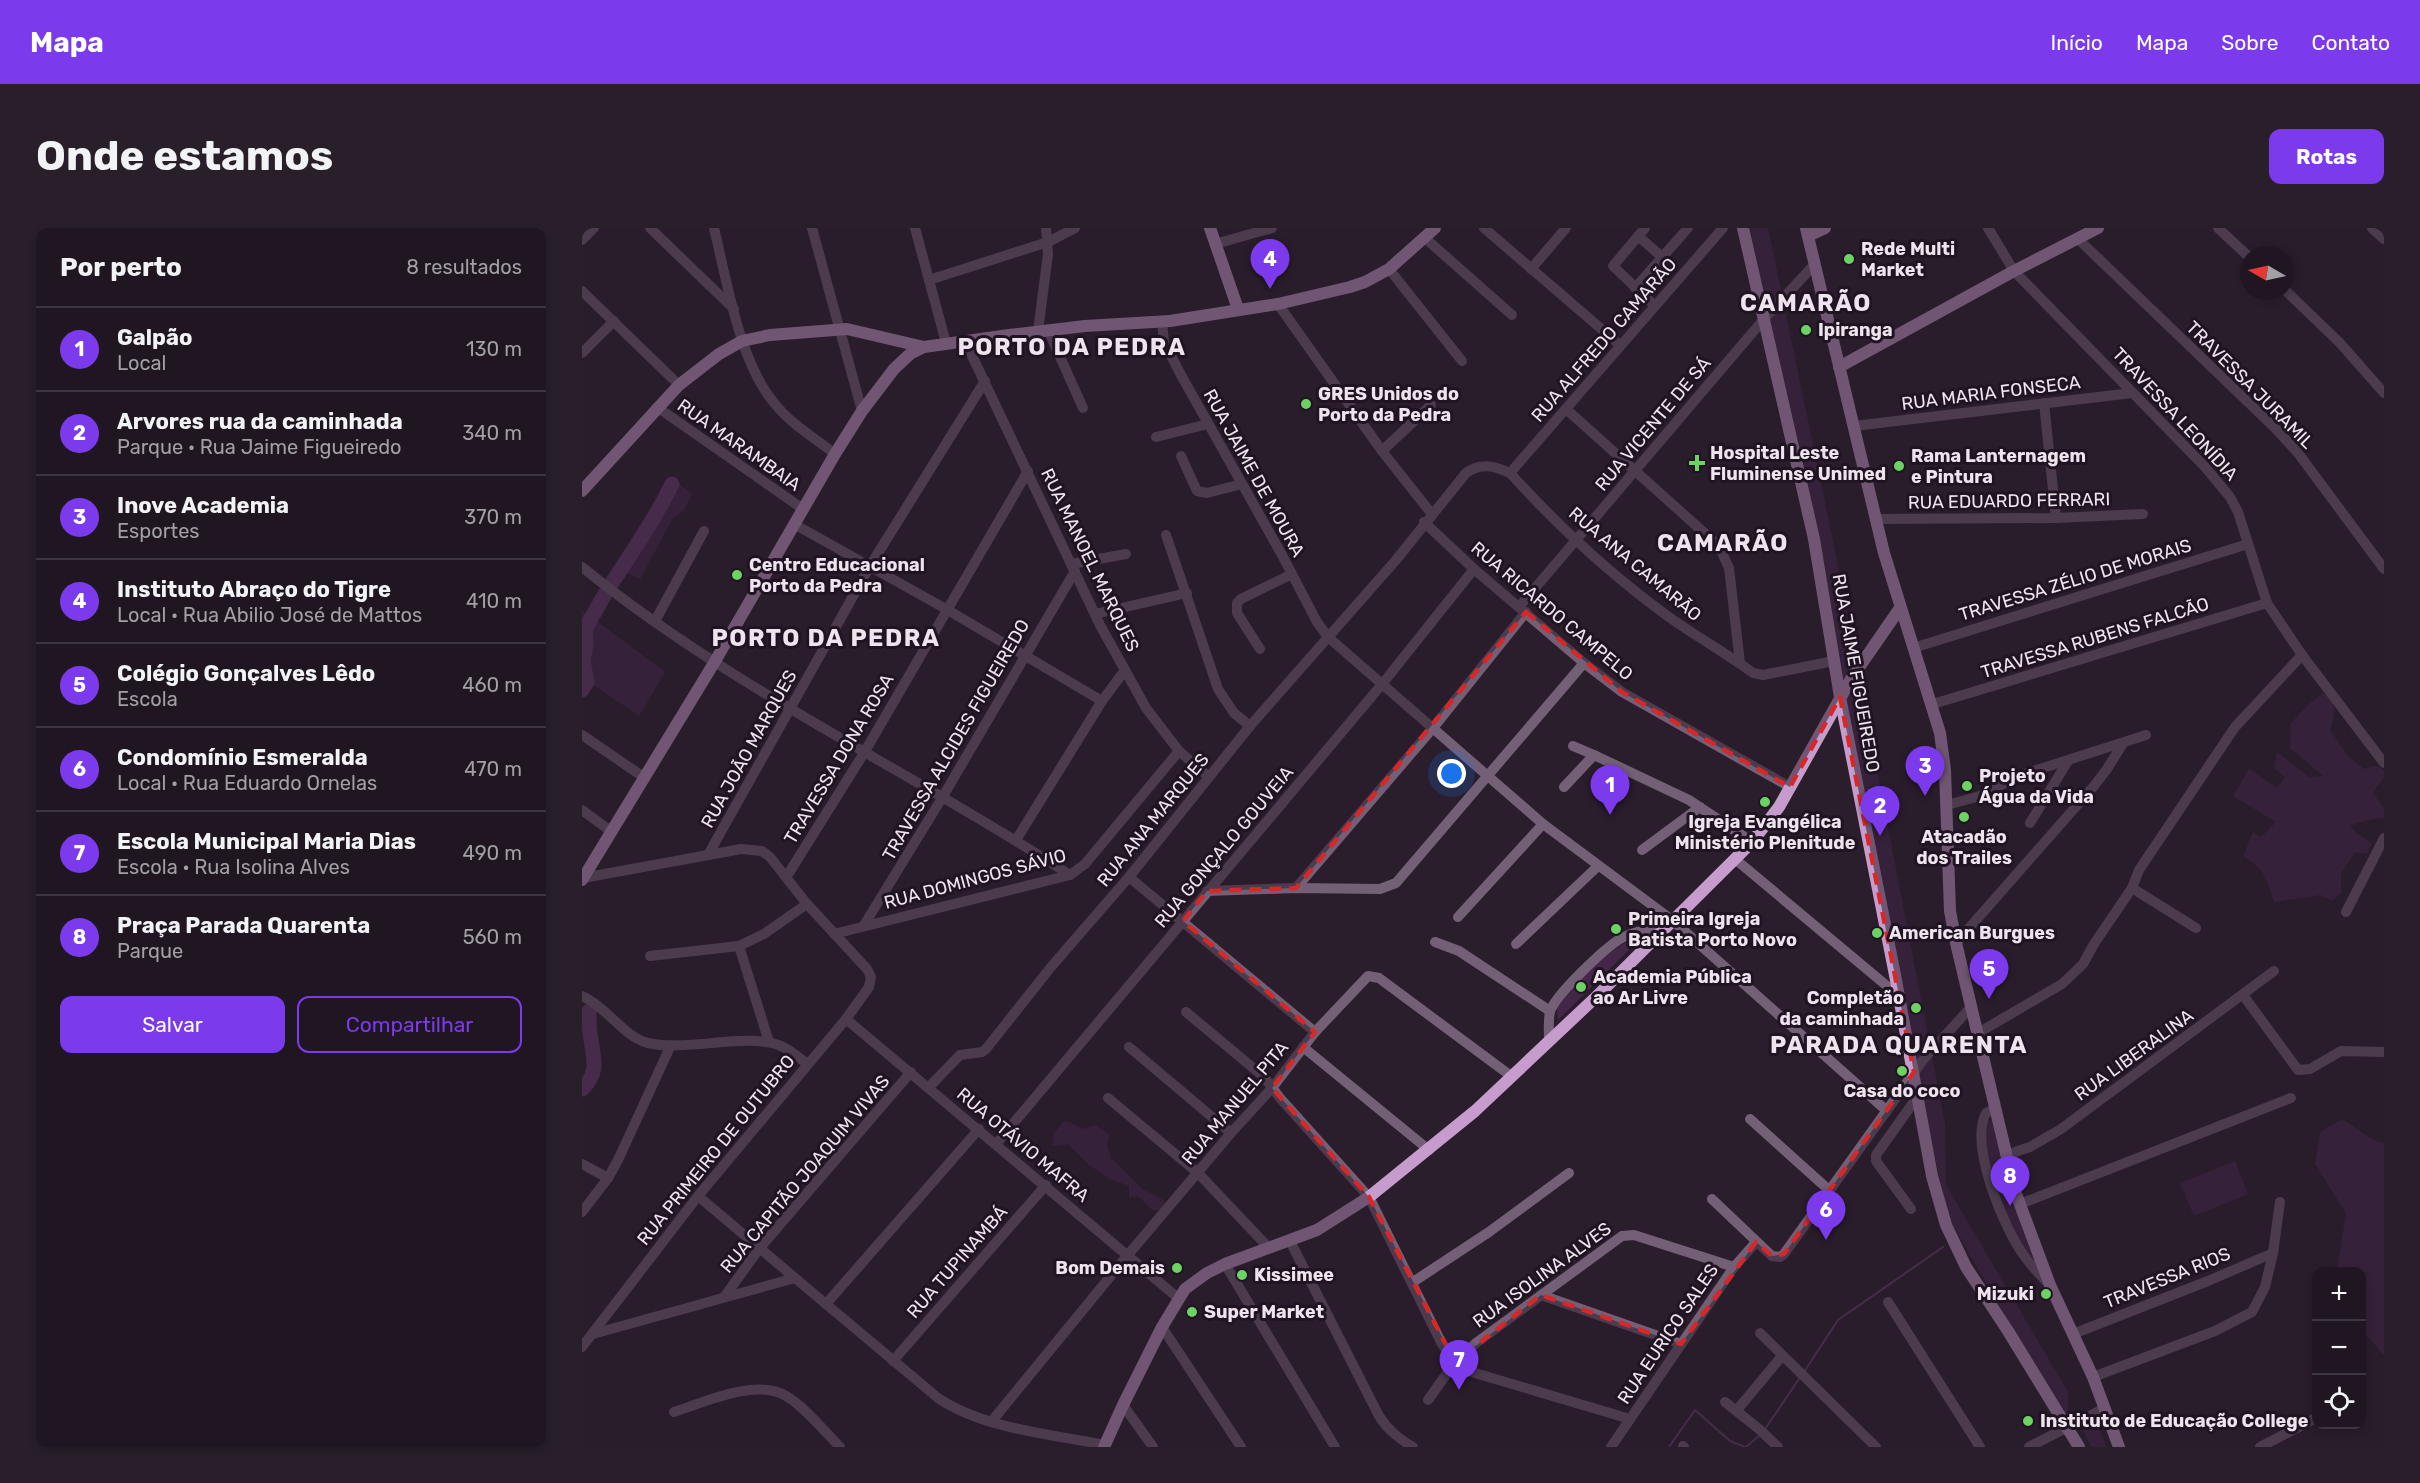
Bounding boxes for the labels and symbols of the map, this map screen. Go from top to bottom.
place label: Rede Multi Market [1861,238,1955,281]
pin: 4 [1250,239,1290,289]
north arrow [2240,246,2294,300]
marker: Rede Multi Market [1842,252,1856,266]
street label: RUA ALFREDO CAMARÃO [1527,253,1681,427]
district label: CAMARÃO [1740,289,1872,317]
street label: TRAVESSA JURAMIL [2182,317,2318,453]
place label: Ipiranga [1818,319,1893,341]
marker: Ipiranga [1799,323,1813,337]
district label: PORTO DA PEDRA [958,333,1186,361]
street label: TRAVESSA LEONÍDIA [2108,343,2242,485]
street label: RUA VICENTE DE SÁ [1590,352,1716,496]
street label: RUA MARIA FONSECA [1900,371,2082,415]
place label: GRES Unidos do Porto da Pedra [1318,383,1459,426]
street label: RUA JAIME DE MOURA [1199,385,1309,561]
street label: RUA MARAMBAIA [673,394,805,496]
marker: GRES Unidos do Porto da Pedra [1299,397,1313,411]
place label: Hospital Leste Fluminense Unimed [1710,442,1886,485]
place label: Rama Lanternagem e Pintura [1911,445,2086,488]
marker: Hospital Leste Fluminense Unimed [1688,454,1706,472]
marker: Rama Lanternagem e Pintura [1892,459,1906,473]
street label: RUA MANOEL MARQUES [1036,465,1144,655]
street label: RUA EDUARDO FERRARI [1908,488,2110,514]
street label: RUA ANA CAMARÃO [1564,502,1706,626]
district label: CAMARÃO [1657,529,1789,557]
street label: TRAVESSA ZÉLIO DE MORAIS [1956,534,2194,626]
street label: RUA RICARDO CAMPELO [1467,537,1637,685]
place label: Centro Educacional Porto da Pedra [749,554,925,597]
marker: Centro Educacional Porto da Pedra [730,568,744,582]
street label: RUA JAIME FIGUEIREDO [1828,572,1884,774]
street label: TRAVESSA RUBENS FALCÃO [1978,593,2212,683]
street label: TRAVESSA ALCIDES FIGUEIREDO [878,615,1034,865]
district label: PORTO DA PEDRA [712,624,940,652]
street label: RUA JOÃO MARQUES [696,666,802,832]
street label: TRAVESSA DONA ROSA [780,670,898,848]
pin: 3 [1906,746,1944,796]
street label: RUA ANA MARQUES [1092,749,1214,891]
your location [1437,759,1466,788]
street label: RUA GONÇALO GOUVEIA [1150,762,1298,932]
place label: Projeto Água da Vida [1979,765,2094,808]
pin: 1 [1590,766,1630,815]
marker: Projeto Água da Vida [1960,779,1974,793]
pin: 2 [1860,786,1900,836]
marker: Igreja Evangélica Ministério Plenitude [1758,795,1772,809]
marker: Atacadão dos Trailes [1957,810,1971,824]
place label: Igreja Evangélica Ministério Plenitude [1675,811,1856,854]
place label: Atacadão dos Trailes [1916,826,2012,869]
street label: RUA DOMINGOS SÁVIO [882,844,1068,914]
place label: Primeira Igreja Batista Porto Novo [1628,908,1797,951]
marker: Primeira Igreja Batista Porto Novo [1609,922,1623,936]
place label: American Burgues [1889,922,2055,944]
marker: American Burgues [1870,926,1884,940]
pin: 5 [1970,950,2008,999]
place label: Academia Pública ao Ar Livre [1593,966,1752,1009]
marker: Academia Pública ao Ar Livre [1574,980,1588,994]
place label: Completão da caminhada [1779,987,1904,1030]
marker: Completão da caminhada [1909,1001,1923,1015]
street label: RUA LIBERALINA [2070,1004,2198,1106]
district label: PARADA QUARENTA [1770,1031,2028,1059]
street label: RUA MANUEL PITA [1177,1037,1293,1169]
street label: RUA PRIMEIRO DE OUTUBRO [632,1050,800,1250]
marker: Casa do coco [1895,1064,1909,1078]
street label: RUA CAPITÃO JOAQUIM VIVAS [716,1070,894,1278]
place label: Casa do coco [1843,1080,1961,1102]
street label: RUA OTÁVIO MAFRA [952,1083,1094,1207]
pin: 8 [1990,1156,2030,1206]
pin: 6 [1806,1190,1846,1240]
street label: RUA TUPINAMBÁ [902,1201,1012,1323]
street label: RUA ISOLINA ALVES [1468,1217,1616,1333]
street label: TRAVESSA RIOS [2101,1243,2233,1313]
place label: Bom Demais [1055,1257,1165,1279]
street label: RUA EURICO SALES [1613,1260,1723,1408]
marker: Bom Demais [1170,1261,1184,1275]
place label: Kissimee [1254,1264,1334,1286]
marker: Kissimee [1235,1268,1249,1282]
place label: Mizuki [1977,1283,2034,1305]
marker: Mizuki [2039,1287,2053,1301]
place label: Super Market [1204,1301,1324,1323]
marker: Super Market [1185,1305,1199,1319]
pin: 7 [1440,1340,1478,1390]
place label: Instituto de Educação College [2040,1410,2309,1432]
marker: Instituto de Educação College [2021,1414,2035,1428]

